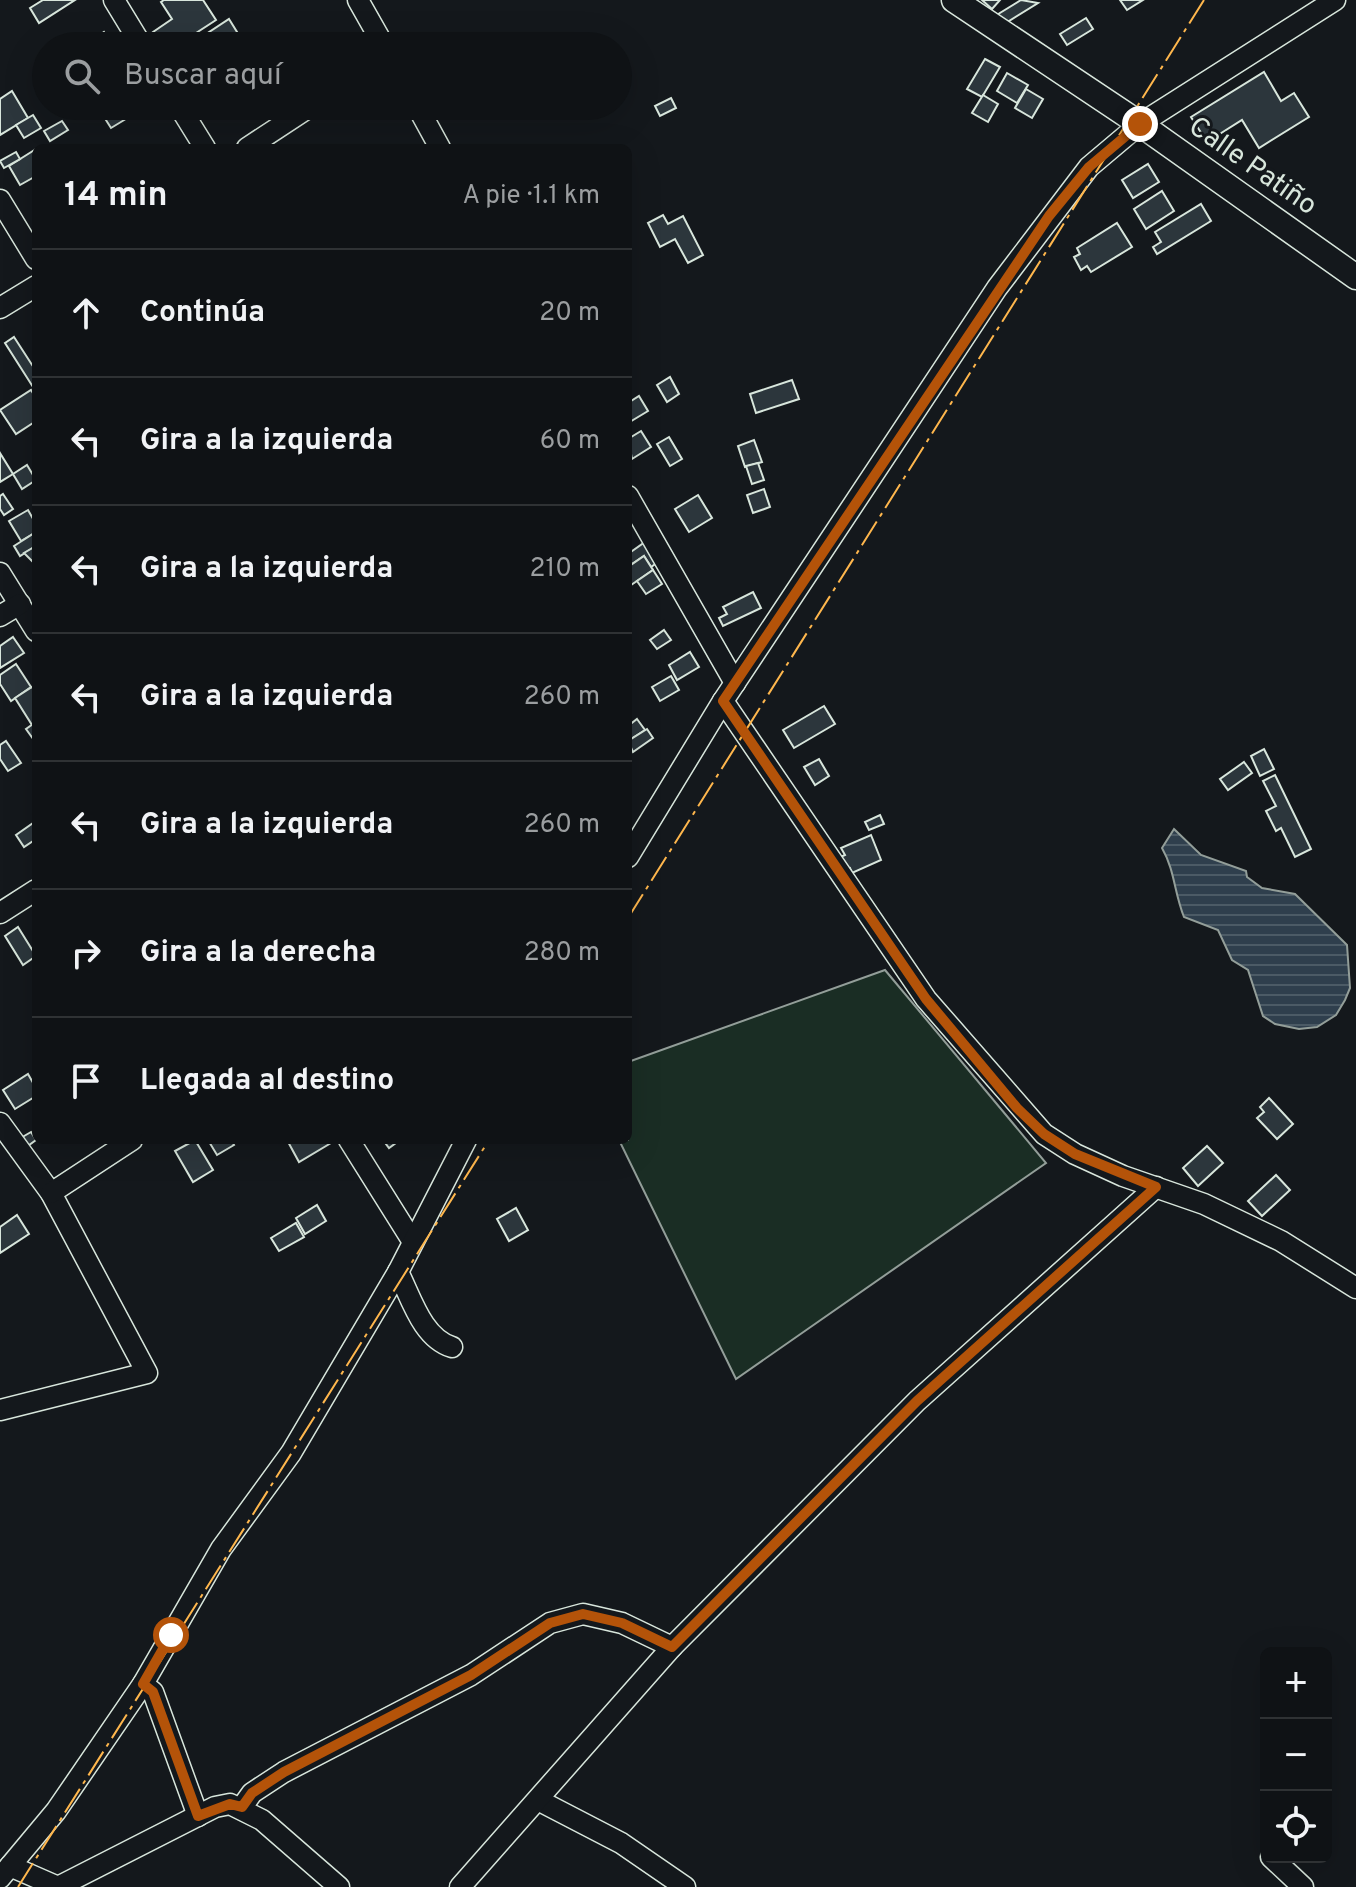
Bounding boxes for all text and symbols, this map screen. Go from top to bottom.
search box [32,32,632,120]
icon: search [60,54,104,98]
text: Buscar aquí [124,58,282,95]
route end [1122,106,1158,142]
street label: Calle Patiño [1181,110,1323,224]
text: 14 min [64,175,168,218]
text: A pie · 1.1 km [463,180,600,213]
icon: ahead [64,291,108,335]
text: Continúa [140,295,265,332]
text: 20 m [539,297,600,330]
icon: left [64,419,108,463]
text: Gira a la izquierda [140,423,393,460]
text: 60 m [540,425,600,458]
icon: left [64,547,108,591]
text: Gira a la izquierda [140,551,393,588]
text: 210 m [530,553,600,586]
icon: left [64,675,108,719]
text: Gira a la izquierda [140,679,393,716]
text: 260 m [524,681,600,714]
icon: left [64,803,108,847]
text: Gira a la izquierda [140,807,393,844]
text: 260 m [524,809,600,842]
icon: right [64,931,108,975]
text: Gira a la derecha [140,935,376,972]
text: 280 m [524,937,600,970]
icon: arrive [64,1059,108,1103]
text: Llegada al destino [140,1063,394,1100]
route start [153,1617,189,1653]
map controls [1260,1647,1332,1863]
button: + [1260,1647,1332,1719]
button: − [1260,1719,1332,1791]
button: locate [1260,1791,1332,1863]

